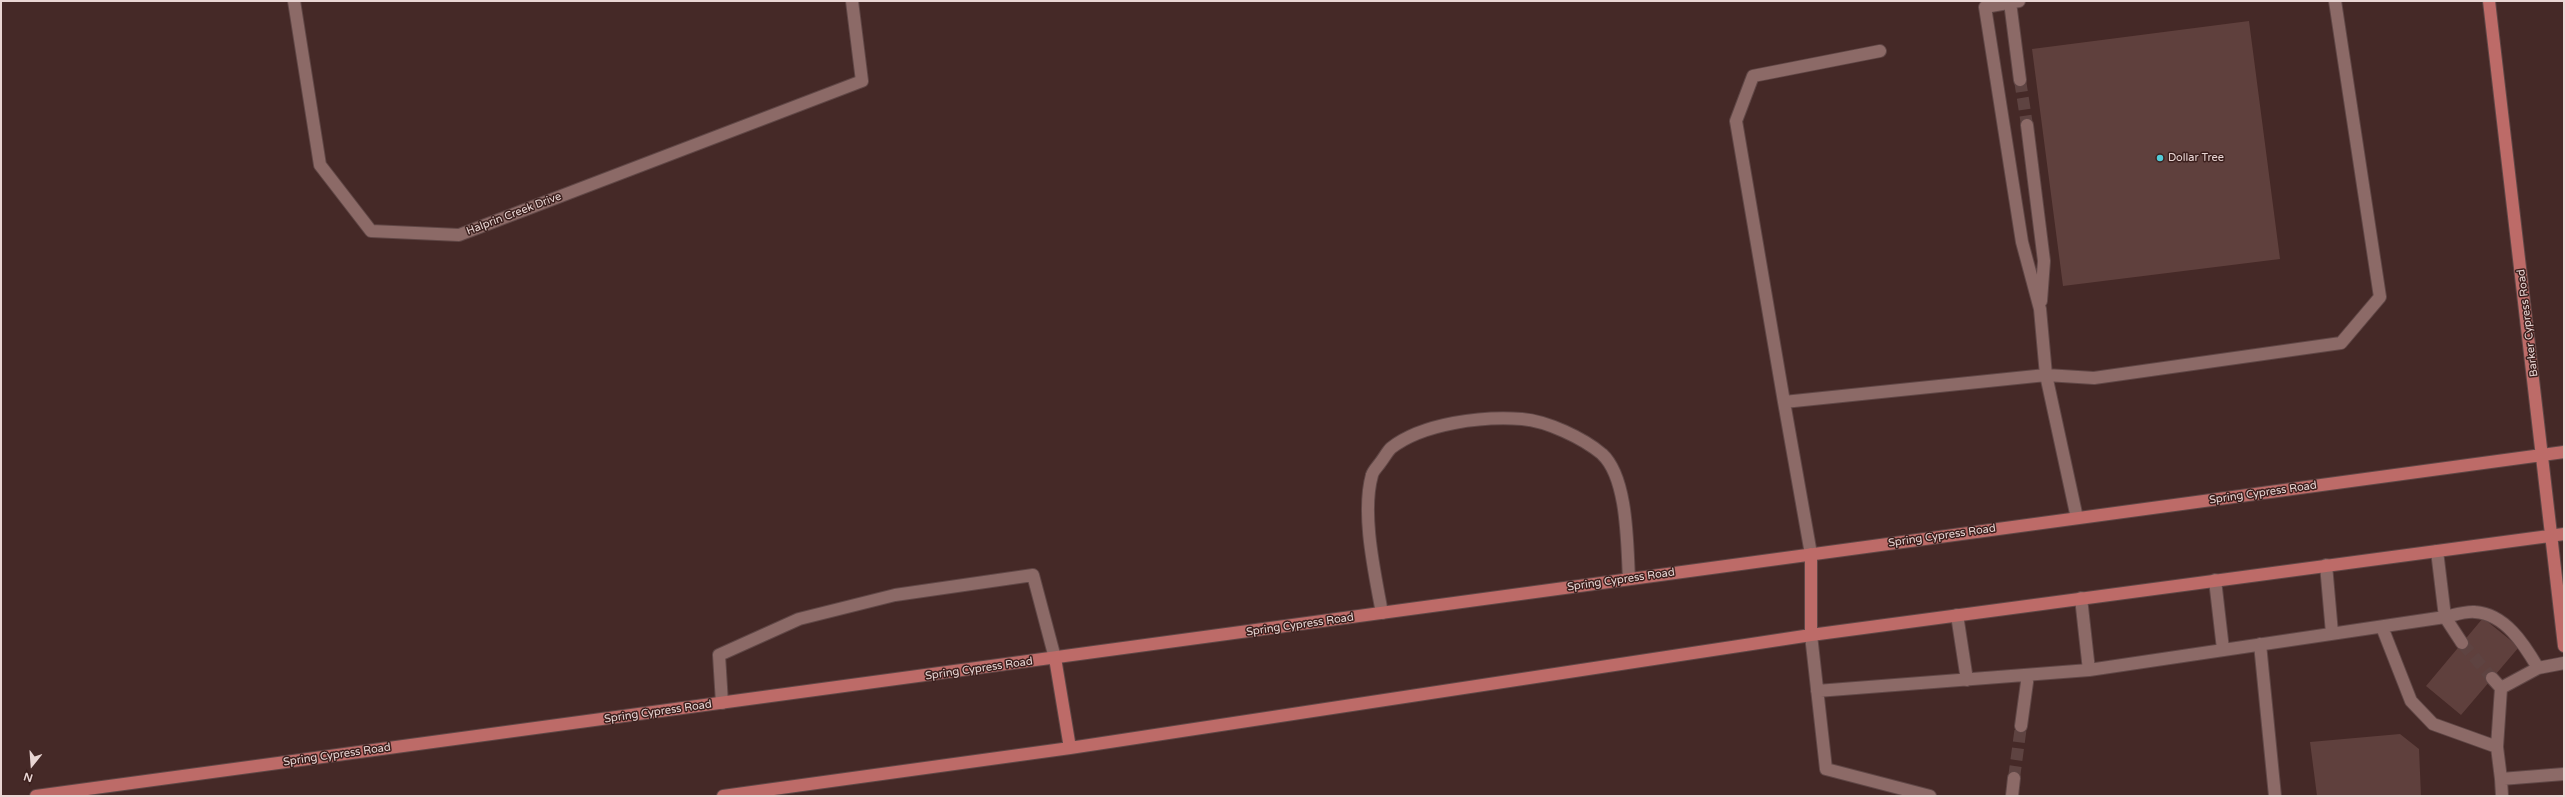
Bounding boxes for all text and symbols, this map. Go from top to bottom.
place label: Dollar Tree [2168,151,2224,165]
marker: Dollar Tree [2155,153,2165,163]
street label: Halprin Creek Drive [465,190,563,238]
street label: Barker Cypress Road [2515,268,2541,378]
street label: Spring Cypress Road [2208,479,2318,507]
street label: Spring Cypress Road [1887,522,1997,550]
street label: Spring Cypress Road [1566,566,1676,594]
street label: Spring Cypress Road [1245,611,1355,639]
street label: Spring Cypress Road [924,655,1034,683]
street label: Spring Cypress Road [603,698,713,726]
street label: Spring Cypress Road [282,741,392,769]
north arrow [12,745,52,785]
text: N [22,769,34,784]

